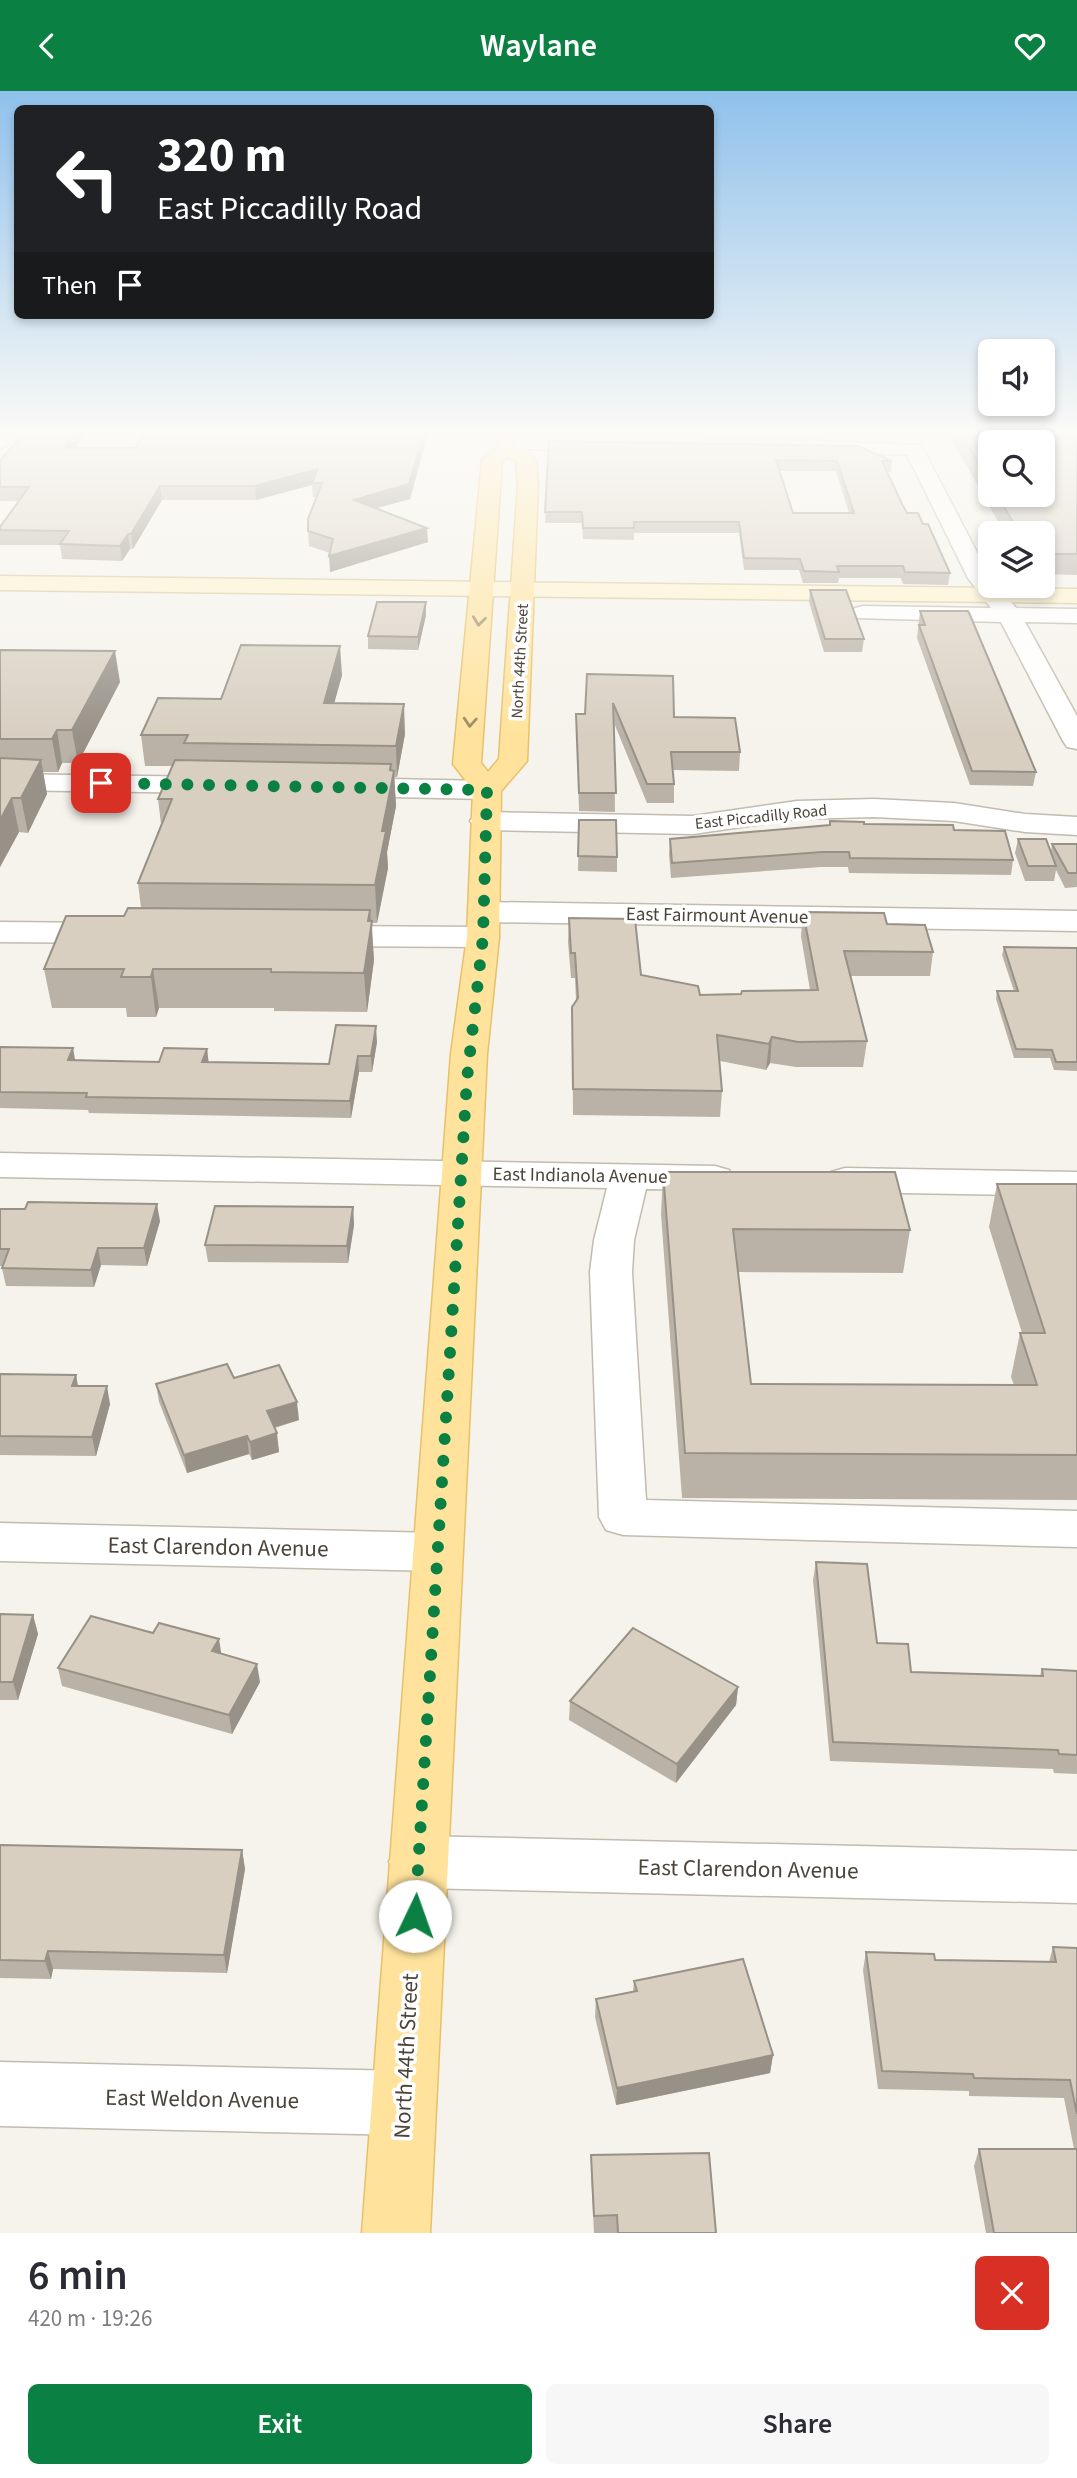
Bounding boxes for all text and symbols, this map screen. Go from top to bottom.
text: Waylane [480,23,597,69]
icon: back [28,27,66,65]
icon: heart [1011,27,1049,65]
text: 320 m [157,121,286,191]
icon: left [42,133,133,224]
text: East Piccadilly Road [157,186,422,232]
icon: arrive [111,266,149,304]
text: Then [42,267,97,304]
map controls [978,339,1055,598]
button: sound [978,339,1055,416]
button: search [978,430,1055,507]
button: layers [978,521,1055,598]
street label: North 44th Street [506,602,534,719]
one-way arrow [471,615,486,627]
one-way arrow [463,717,478,728]
pin [71,753,131,813]
icon: arrive [82,764,120,802]
street label: East Piccadilly Road [694,799,828,835]
street label: East Fairmount Avenue [626,901,808,931]
street label: East Indianola Avenue [492,1161,668,1191]
street label: East Clarendon Avenue [107,1529,329,1565]
street label: East Clarendon Avenue [637,1851,859,1887]
position arrow [378,1879,452,1953]
street label: North 44th Street [385,1972,427,2140]
street label: East Weldon Avenue [105,2081,299,2117]
text: 6 min [28,2246,128,2306]
button: close [975,2256,1049,2330]
text: 420 m · 19:26 [28,2302,152,2335]
button: Exit [28,2384,532,2464]
button: Share [546,2384,1049,2464]

